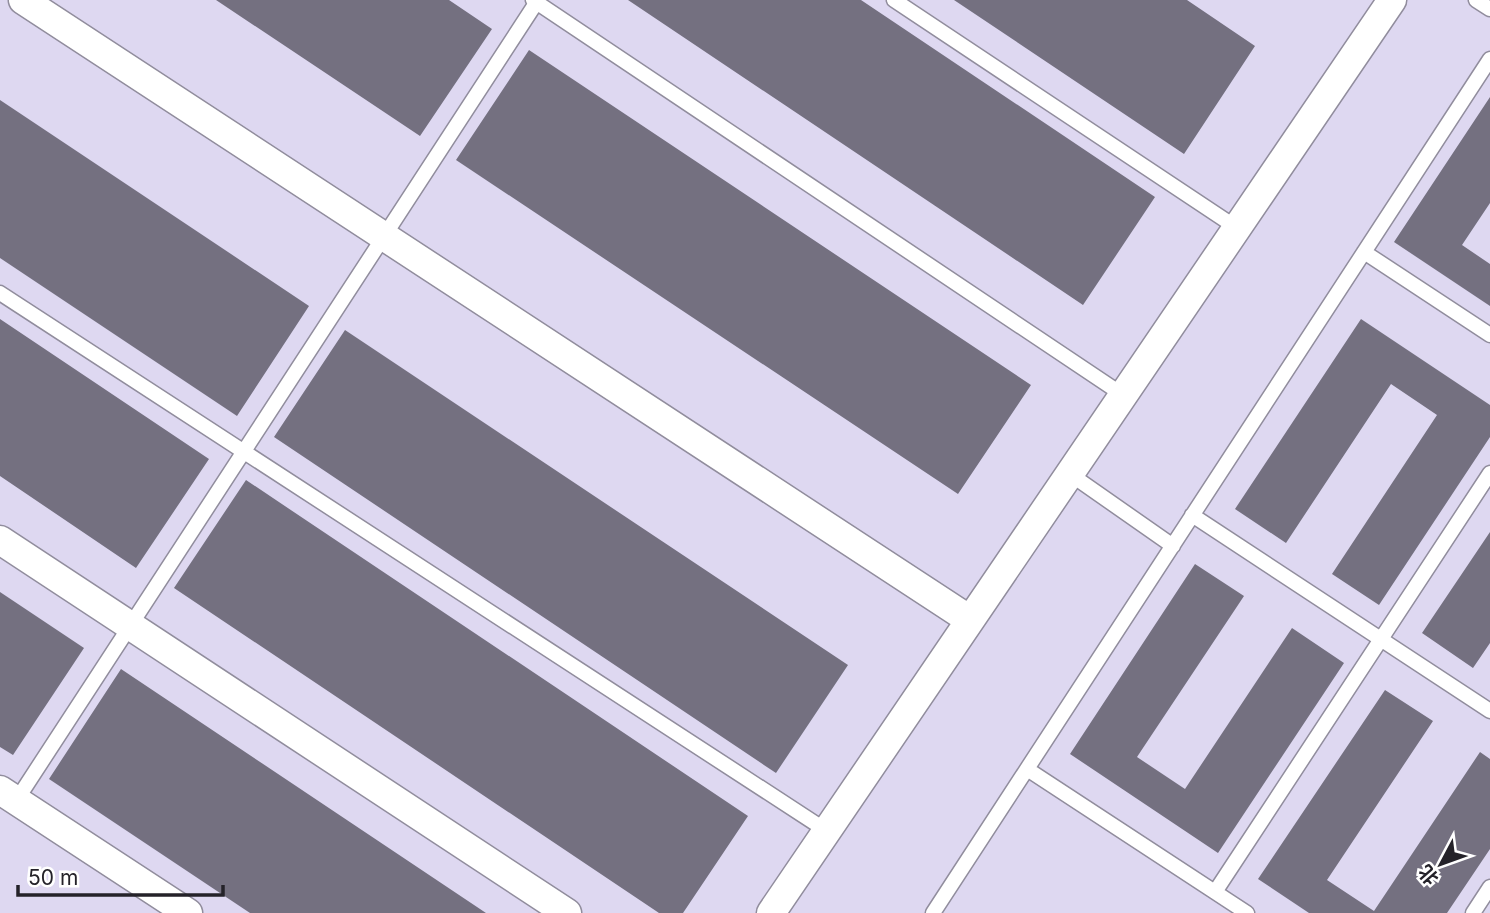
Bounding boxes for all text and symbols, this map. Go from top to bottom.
north arrow [1406,829,1476,899]
scale bar [18,853,222,897]
text: 北 [1414,860,1443,890]
text: 50 m [28,865,78,890]

